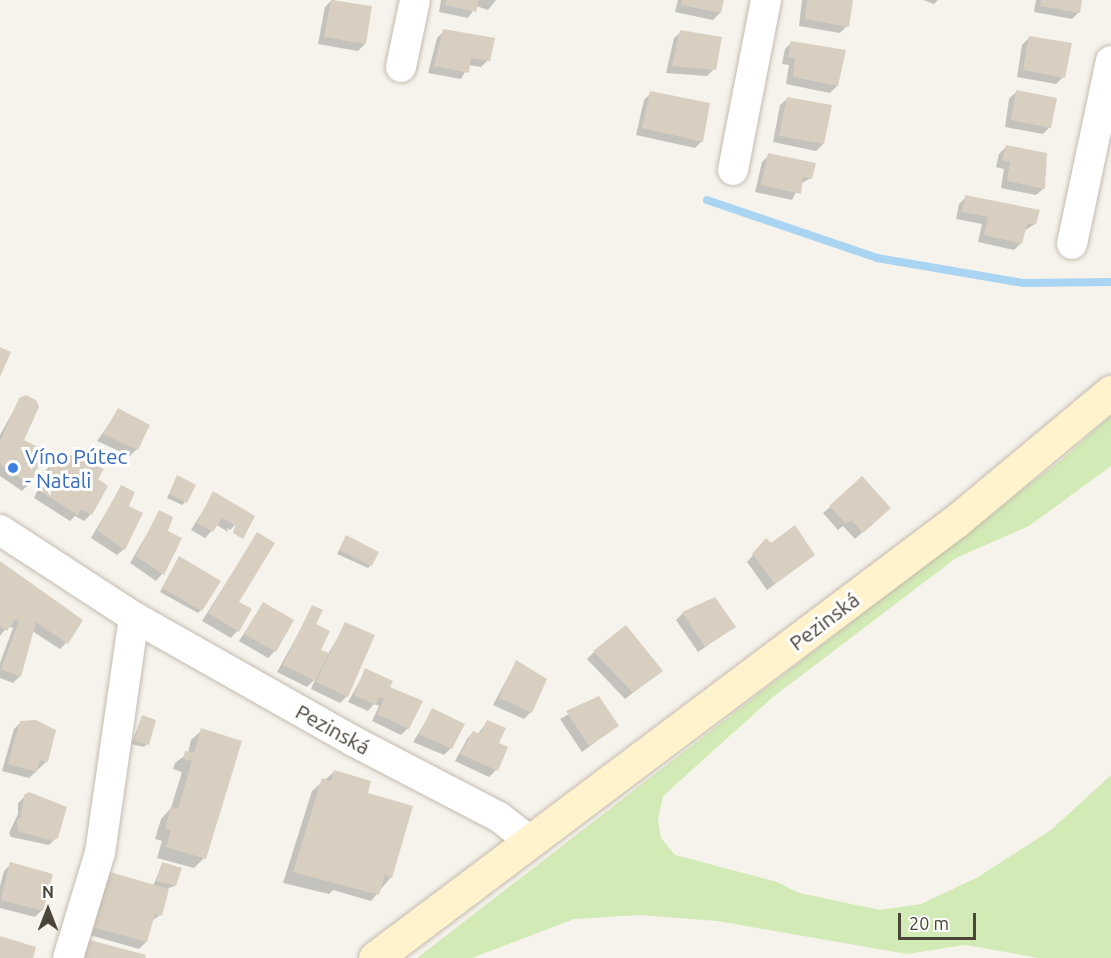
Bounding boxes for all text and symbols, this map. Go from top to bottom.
place label: Víno Pútec - Natali [25,443,127,493]
marker: Víno Pútec - Natali [6,461,20,475]
street label: Pezinská [784,587,864,655]
street label: Pezinská [291,698,375,760]
north arrow [18,880,78,940]
text: N [42,883,54,901]
scale bar [901,901,979,939]
text: 20 m [909,913,949,933]

